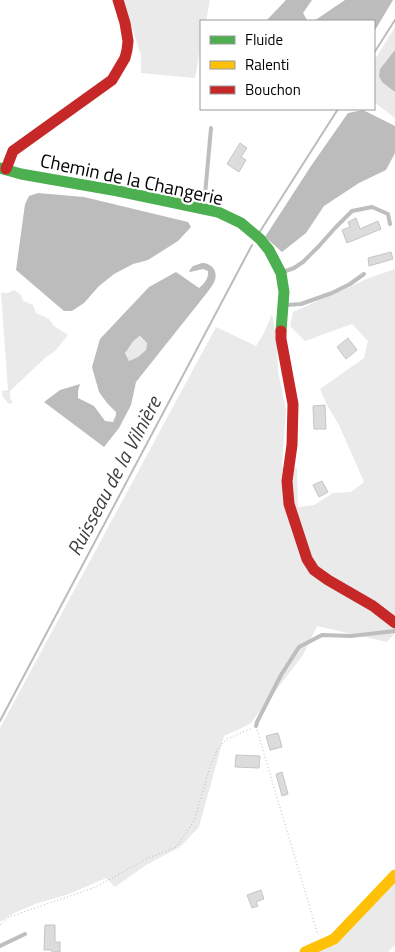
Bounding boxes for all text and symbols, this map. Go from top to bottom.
legend [200,20,375,110]
text: Fluide [245,28,283,51]
text: Ralenti [245,53,289,76]
text: Bouchon [245,78,301,101]
street label: Chemin de la Changerie [38,145,226,212]
water label: Ruisseau de la Vilnière [58,389,169,561]

